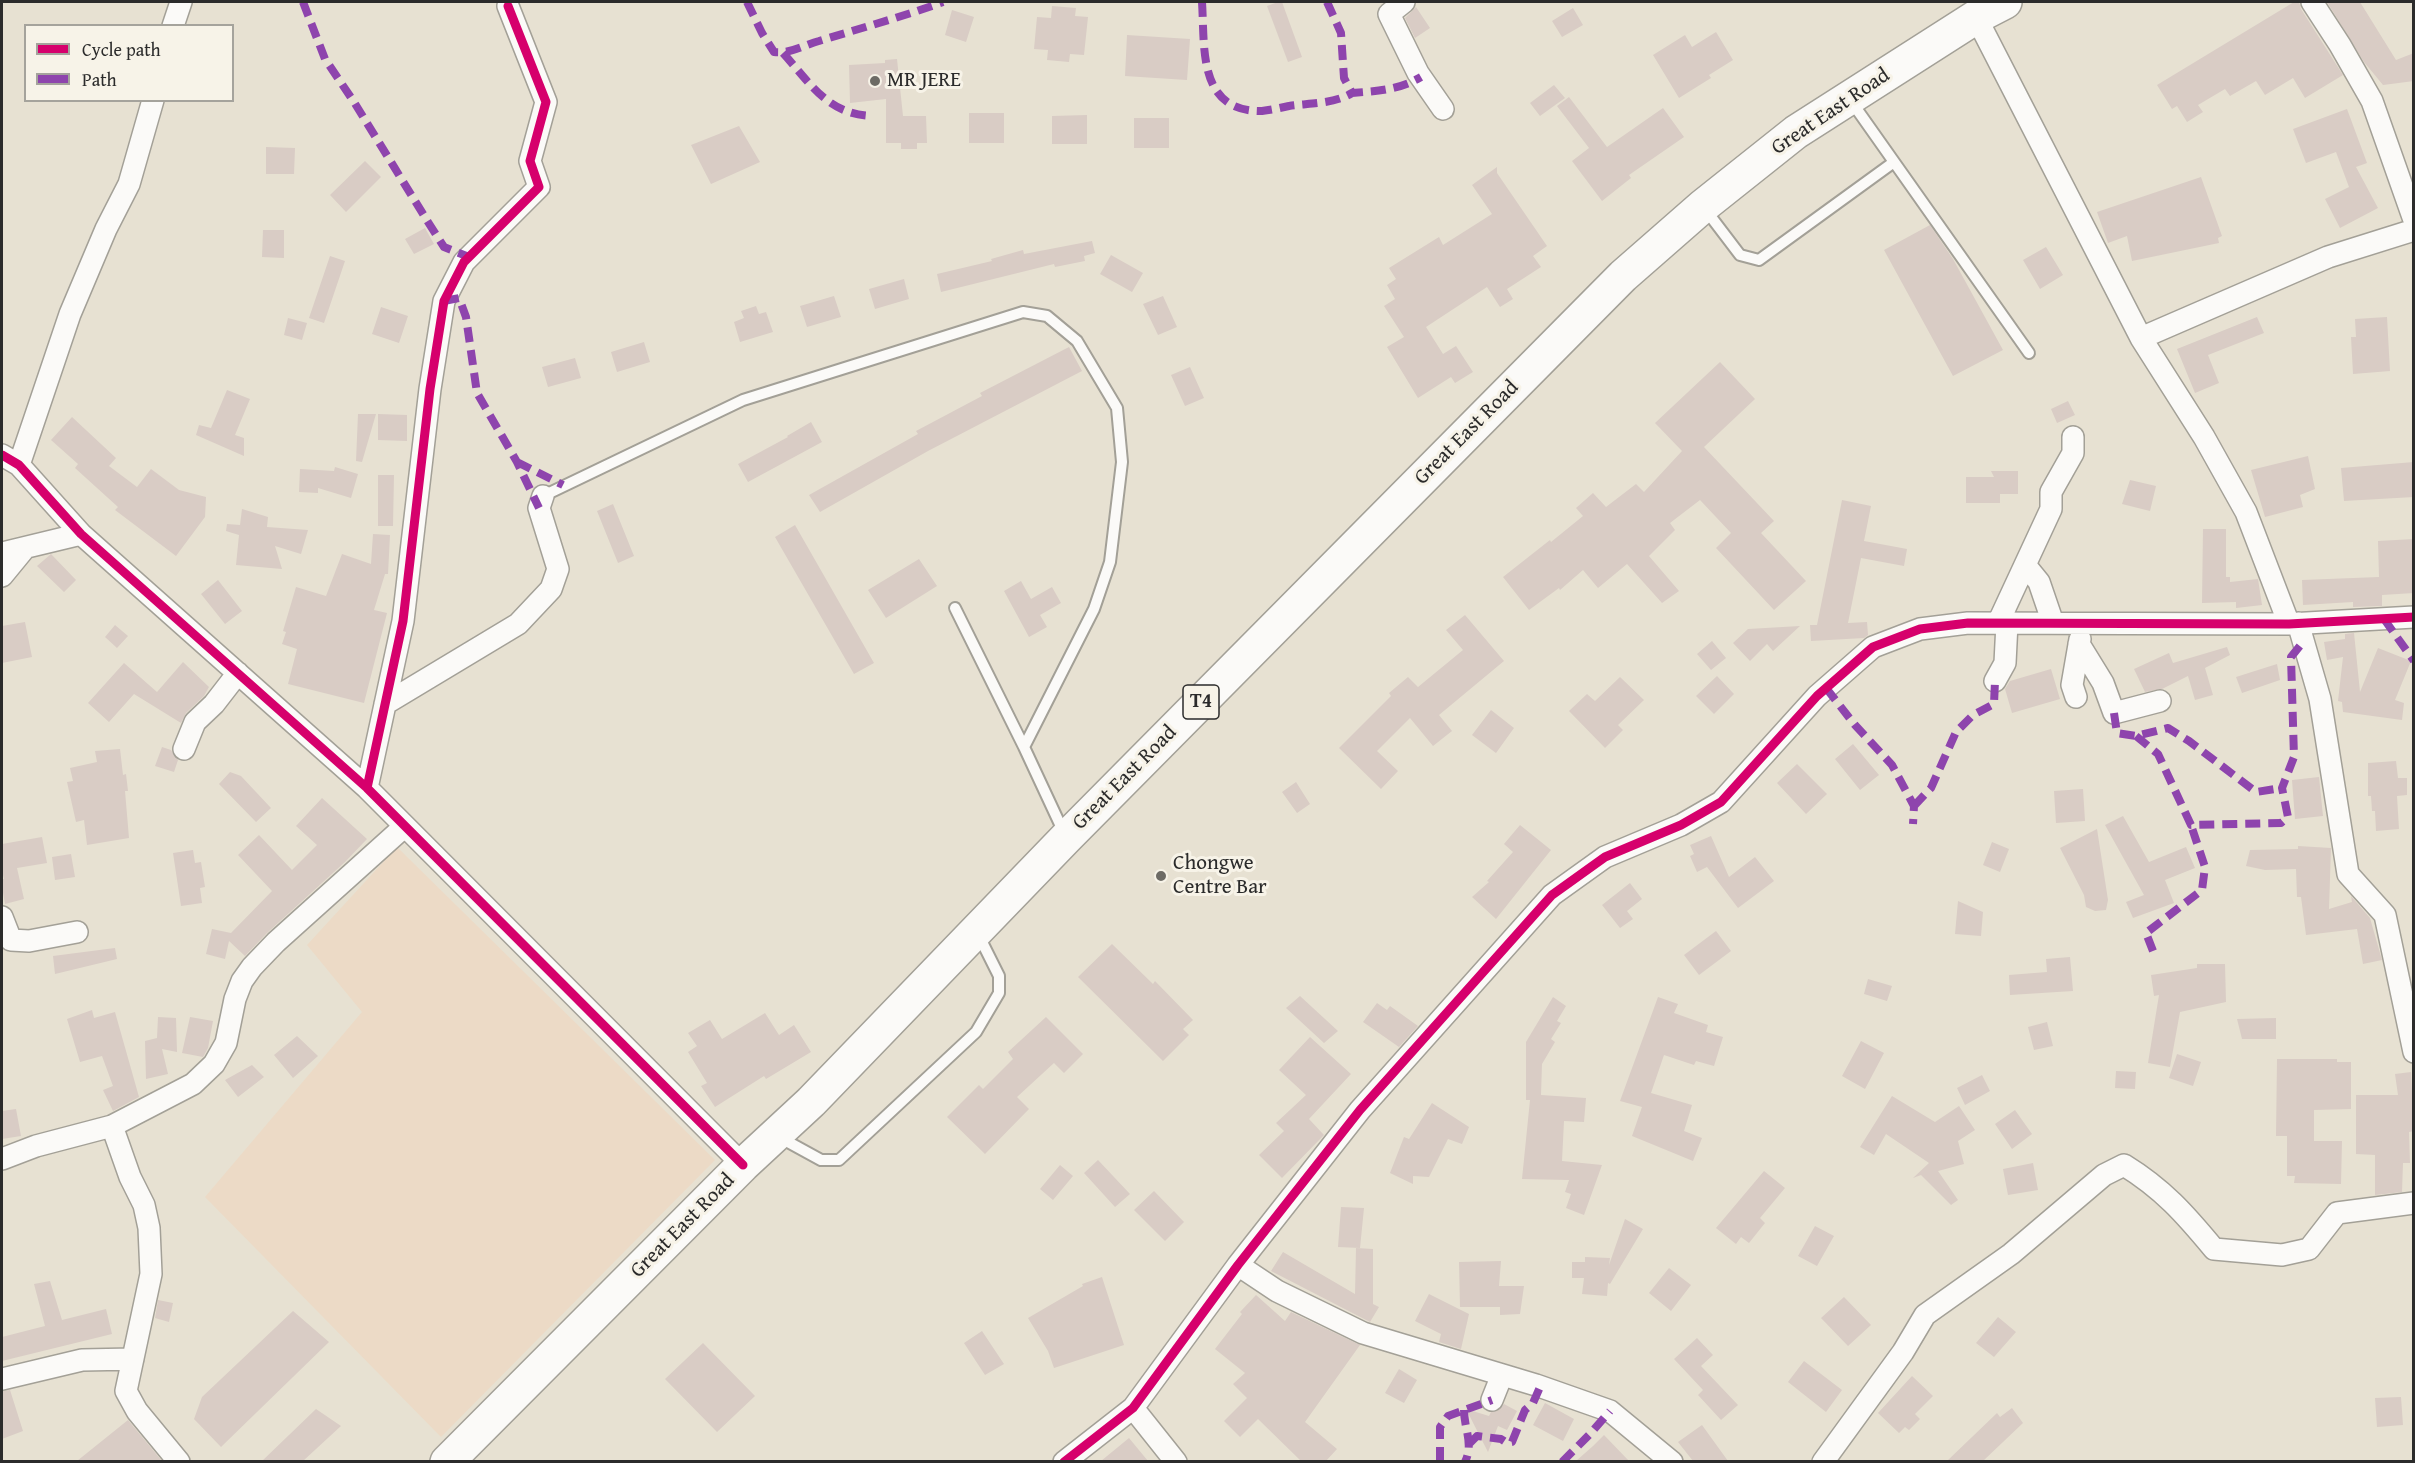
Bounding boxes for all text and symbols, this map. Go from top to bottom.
legend [24,24,234,102]
text: Cycle path [82,36,161,63]
street label: Great East Road [1767,63,1895,161]
text: Path [82,66,117,93]
place label: MR JERE [887,68,961,94]
marker: MR JERE [868,74,882,88]
street label: Great East Road [1410,376,1524,490]
road number: T4 [1183,685,1219,719]
street label: Great East Road [1068,721,1182,835]
place label: Chongwe Centre Bar [1173,851,1267,901]
marker: Chongwe Centre Bar [1154,869,1168,883]
street label: Great East Road [626,1169,740,1283]

